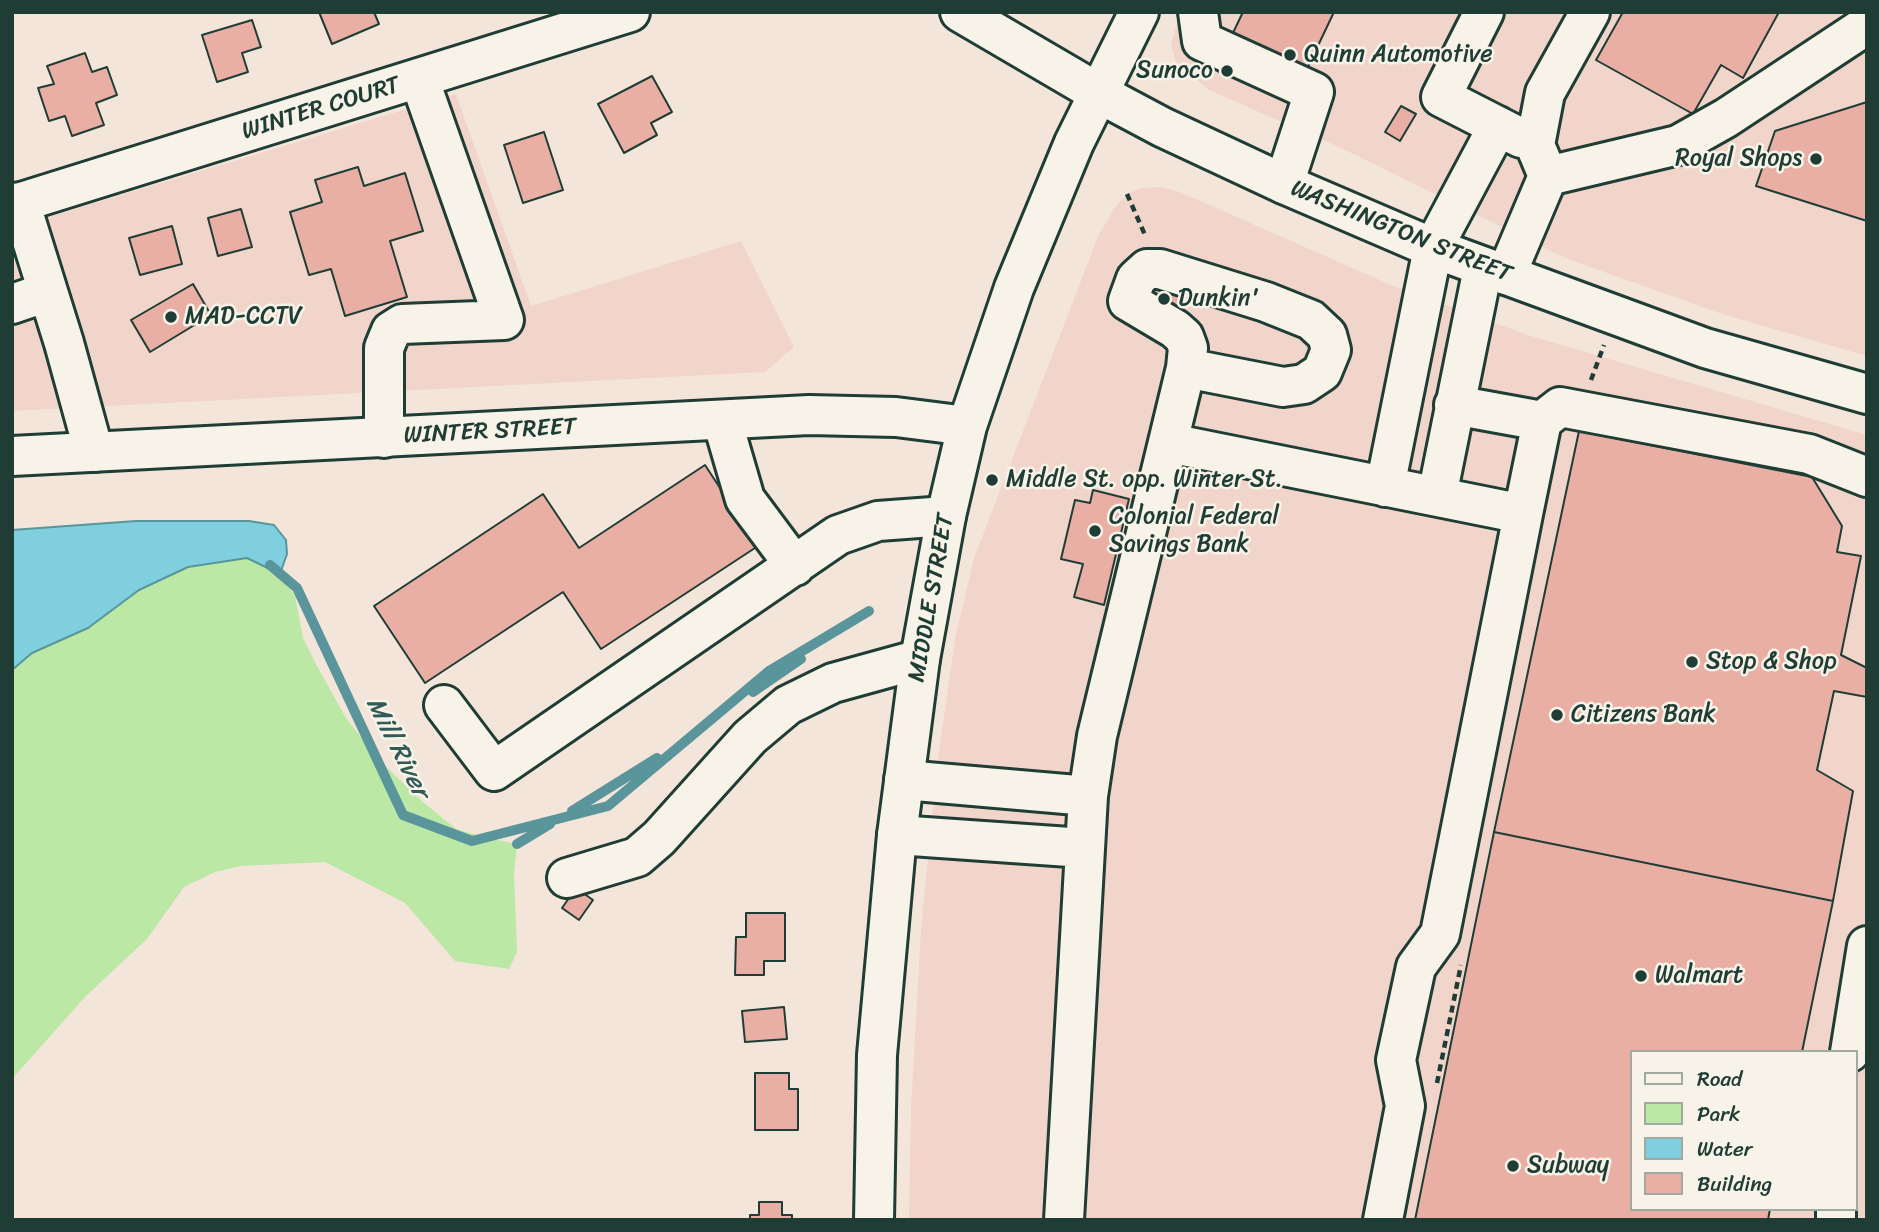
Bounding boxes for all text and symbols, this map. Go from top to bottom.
place label: Quinn Automotive [1304,41,1493,69]
marker: Quinn Automotive [1282,47,1298,63]
place label: Sunoco [1136,57,1213,85]
marker: Sunoco [1219,63,1235,79]
street label: WINTER COURT [239,71,403,147]
place label: Royal Shops [1675,145,1802,173]
marker: Royal Shops [1808,151,1824,167]
street label: WASHINGTON STREET [1286,174,1516,290]
place label: Dunkin' [1178,285,1260,313]
marker: Dunkin' [1156,291,1172,307]
place label: MAD-CCTV [185,303,302,331]
marker: MAD-CCTV [163,309,179,325]
street label: WINTER STREET [403,413,577,451]
place label: Middle St. opp. Winter St. [1006,466,1283,494]
marker: Middle St. opp. Winter St. [984,472,1000,488]
place label: Colonial Federal Savings Bank [1109,503,1279,559]
street label: MIDDLE STREET [903,512,961,684]
marker: Colonial Federal Savings Bank [1087,523,1103,539]
place label: Stop & Shop [1706,648,1837,676]
marker: Stop & Shop [1684,654,1700,670]
water label: Mill River [358,692,436,804]
place label: Citizens Bank [1571,701,1716,729]
marker: Citizens Bank [1549,707,1565,723]
place label: Walmart [1655,962,1743,990]
marker: Walmart [1633,968,1649,984]
legend [1630,1050,1858,1211]
text: Road [1697,1060,1742,1098]
text: Park [1697,1095,1740,1133]
text: Water [1697,1130,1752,1168]
place label: Subway [1527,1152,1609,1180]
marker: Subway [1505,1158,1521,1174]
text: Building [1697,1165,1772,1203]

